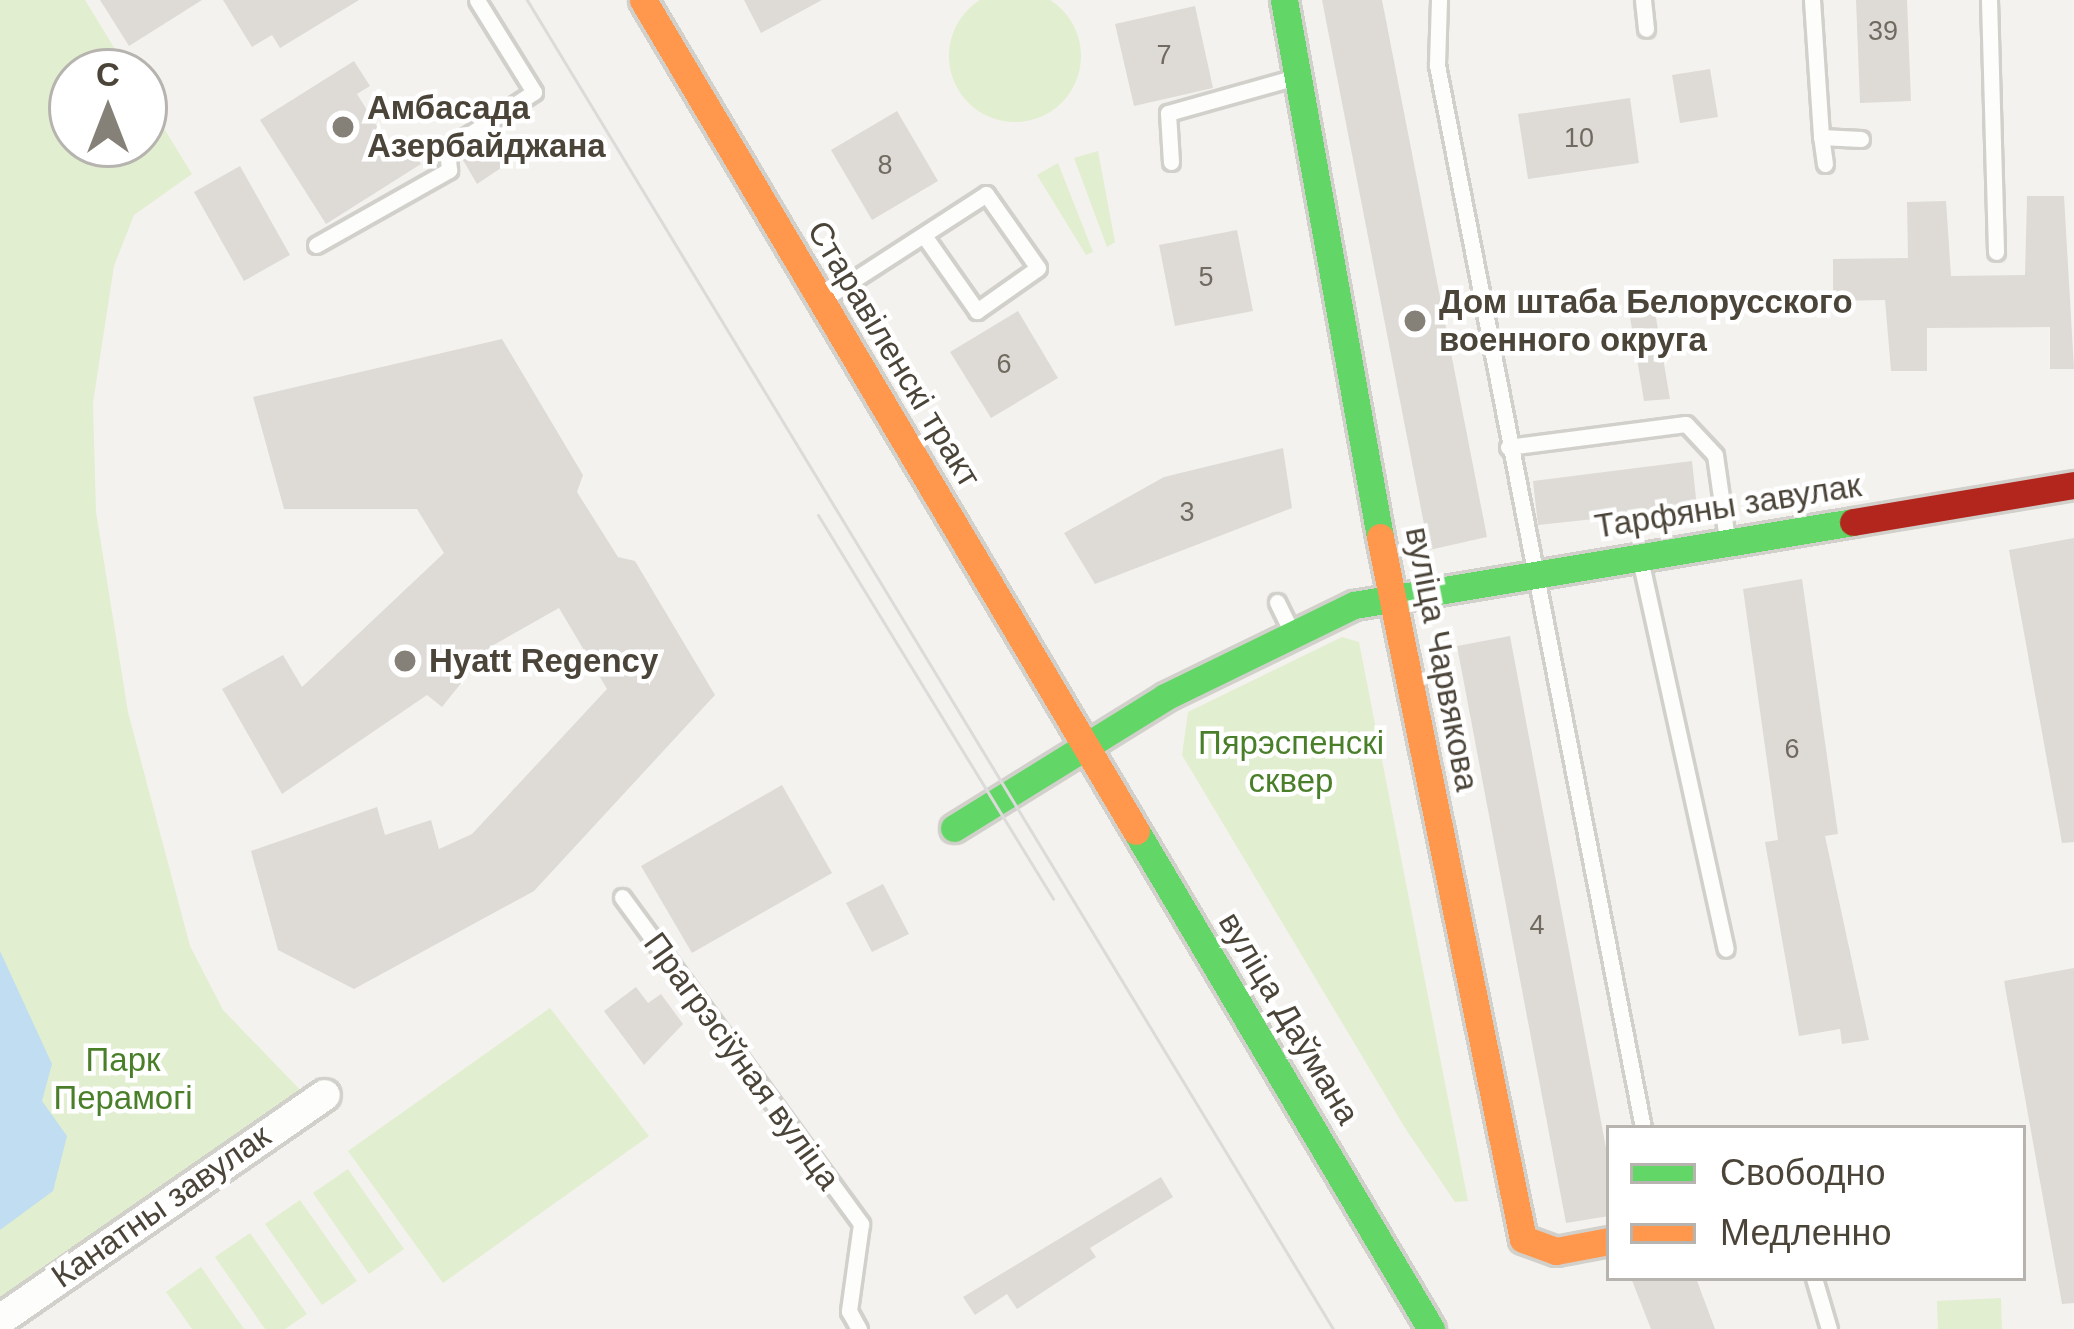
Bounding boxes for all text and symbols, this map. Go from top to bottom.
house number: 39 [1868,16,1898,48]
house number: 7 [1156,40,1172,72]
north arrow [48,48,168,168]
text: С [96,56,120,93]
place label: Амбасада Азербайджана [367,88,606,166]
marker: Амбасада Азербайджана [330,114,356,140]
house number: 10 [1564,123,1594,155]
house number: 8 [877,150,893,182]
street label: Старавіленскі тракт [799,214,989,494]
house number: 5 [1198,262,1214,294]
place label: Дом штаба Белорусского военного округа [1439,282,1853,360]
marker: Дом штаба Белорусского военного округа [1402,308,1428,334]
house number: 6 [996,349,1012,381]
street label: Тарфяны завулак [1592,465,1864,547]
house number: 3 [1179,497,1195,529]
street label: вуліца Чарвякова [1397,524,1487,794]
place label: Hyatt Regency [429,641,658,681]
marker: Hyatt Regency [392,648,418,674]
park label: Пярэспенскі сквер [1198,723,1384,801]
house number: 6 [1784,734,1800,766]
street label: вуліца Даўмана [1210,905,1368,1131]
house number: 4 [1529,910,1545,942]
street label: Прагрэсіўная вуліца [635,925,849,1197]
park label: Парк Перамогі [53,1040,193,1118]
street label: Канатны завулак [44,1116,278,1296]
legend [1606,1125,2026,1281]
text: Свободно [1720,1152,1886,1193]
text: Медленно [1720,1212,1891,1253]

